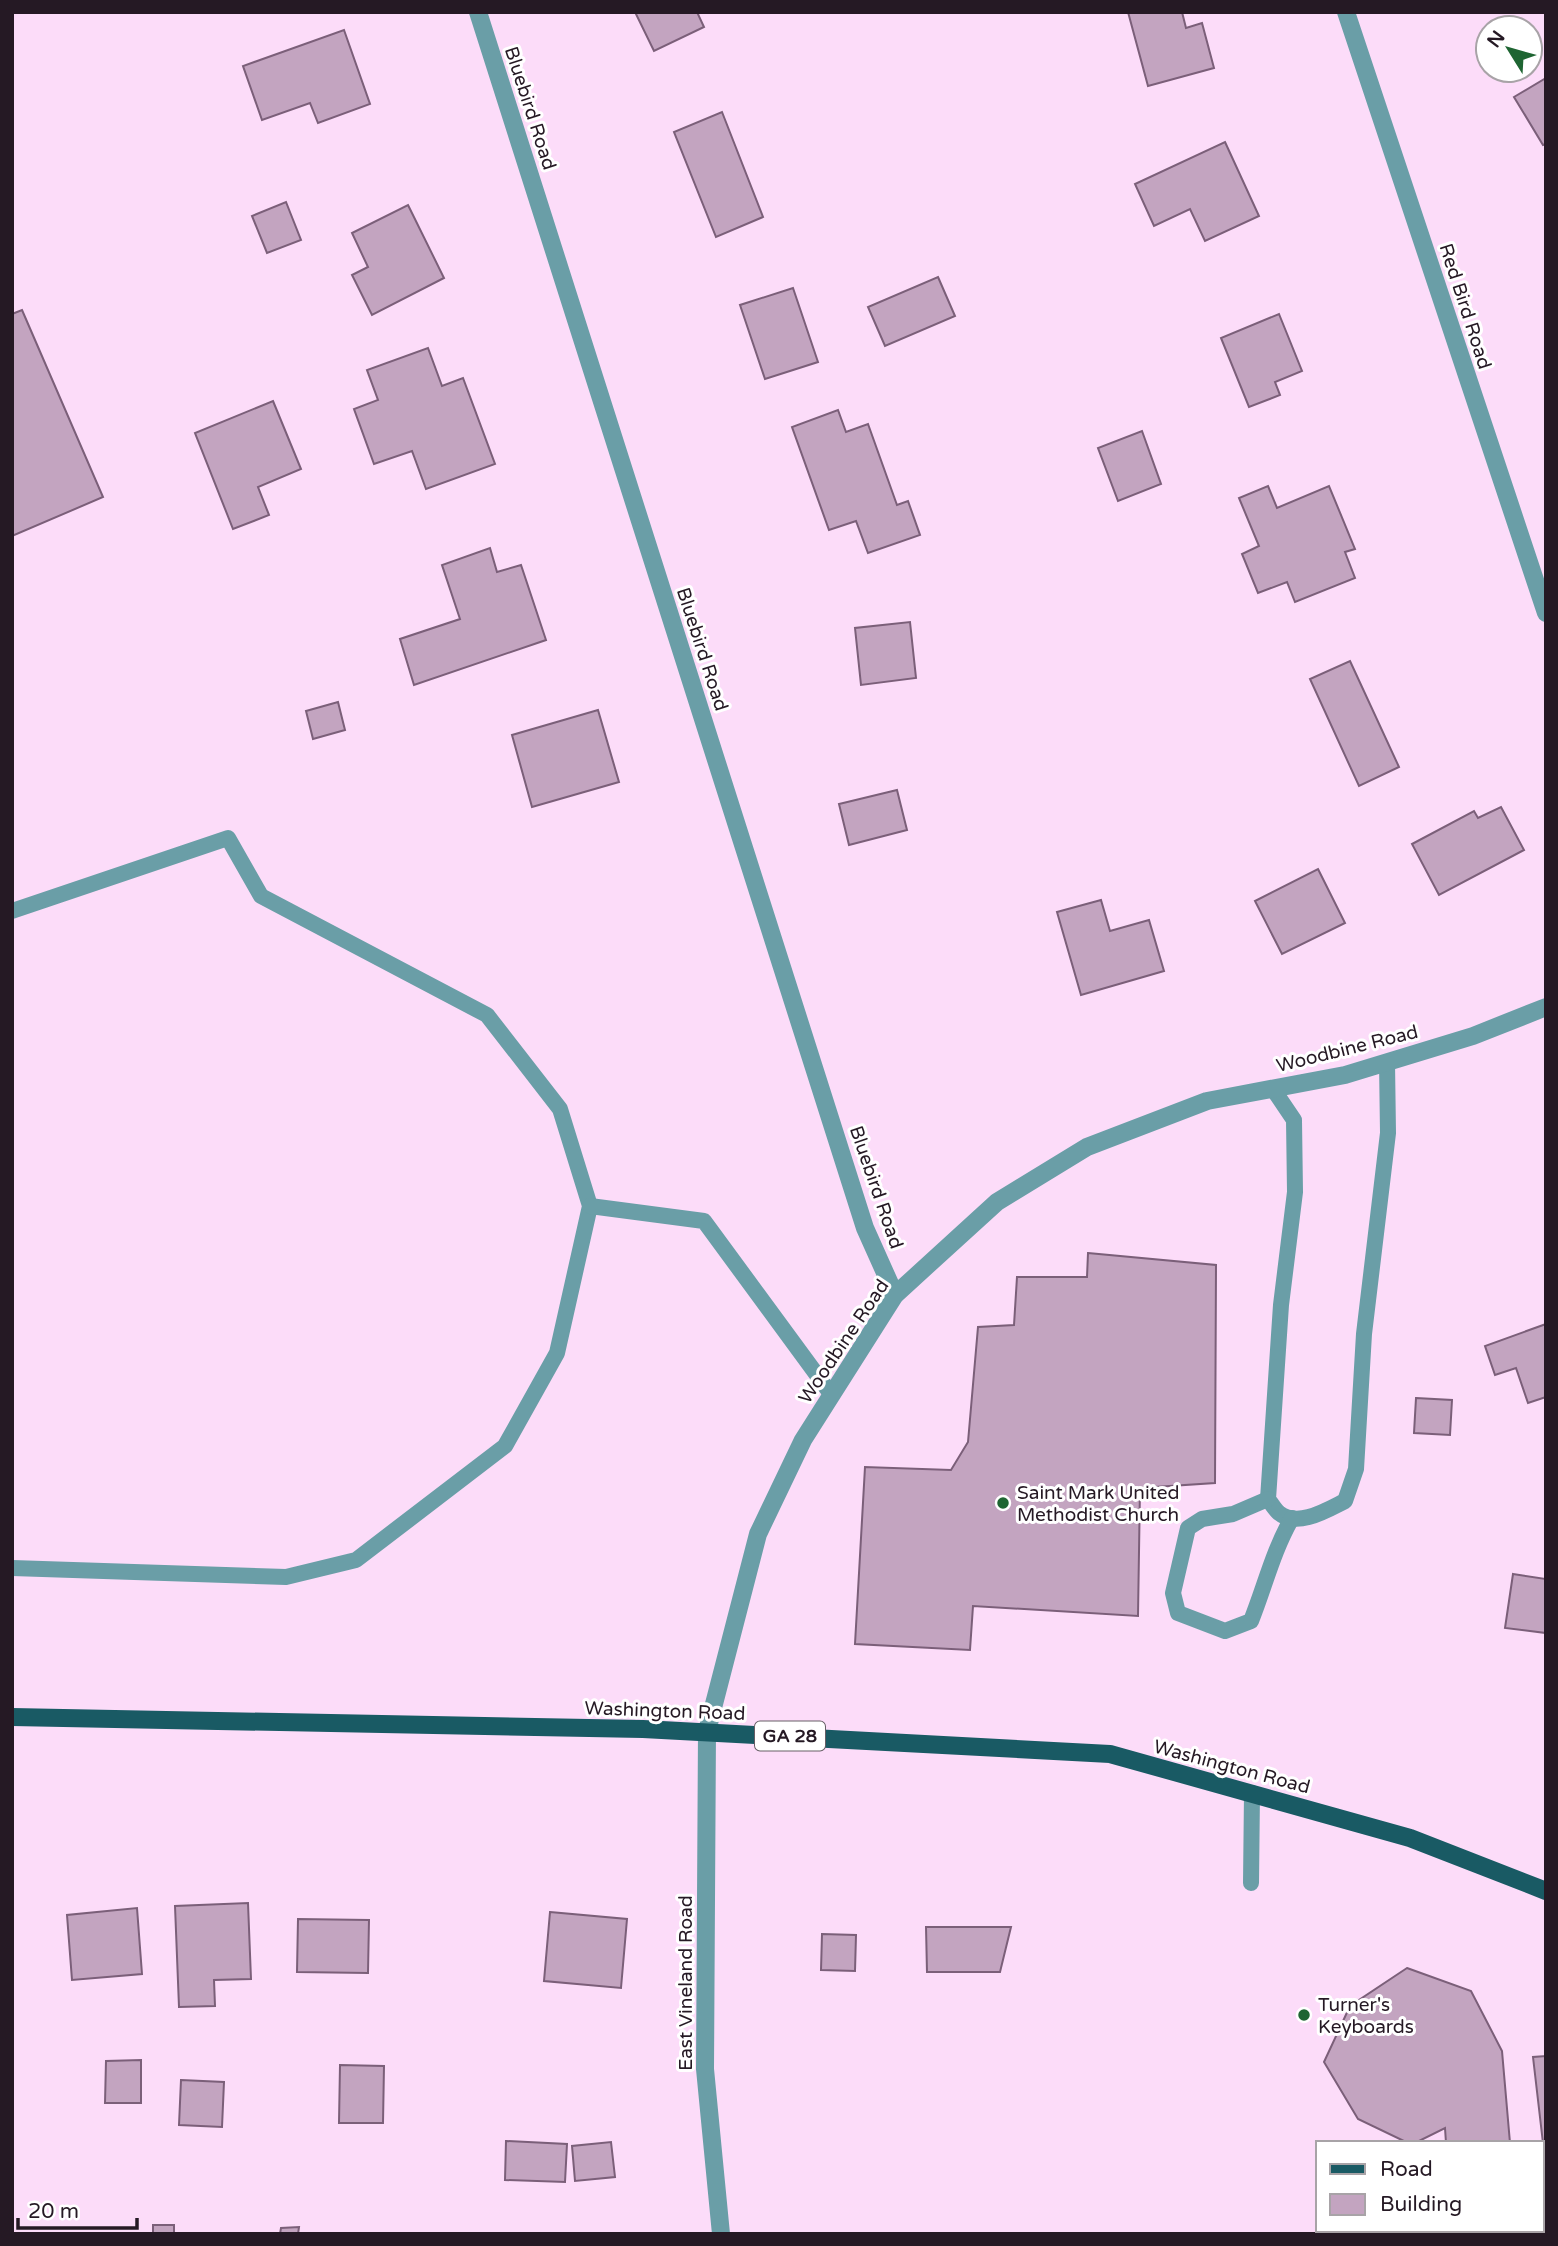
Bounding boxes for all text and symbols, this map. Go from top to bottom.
north arrow [1474,14,1544,84]
text: N [1483,27,1510,52]
street label: Bluebird Road [500,44,560,173]
street label: Red Bird Road [1434,241,1496,372]
street label: Bluebird Road [672,585,732,714]
street label: Woodbine Road [1274,1021,1420,1077]
street label: Bluebird Road [845,1123,907,1252]
street label: Woodbine Road [794,1275,894,1408]
place label: Saint Mark United Methodist Church [1017,1482,1180,1526]
marker: Saint Mark United Methodist Church [995,1495,1011,1511]
street label: Washington Road [584,1697,746,1725]
road number: GA 28 [755,1722,825,1750]
street label: Washington Road [1151,1735,1312,1798]
street label: East Vineland Road [675,1895,697,2071]
place label: Turner's Keyboards [1318,1994,1414,2038]
marker: Turner's Keyboards [1296,2007,1312,2023]
legend [1316,2141,1544,2232]
text: Road [1380,2157,1433,2182]
scale bar [18,2186,136,2230]
text: Building [1380,2192,1462,2217]
text: 20 m [28,2199,79,2224]

